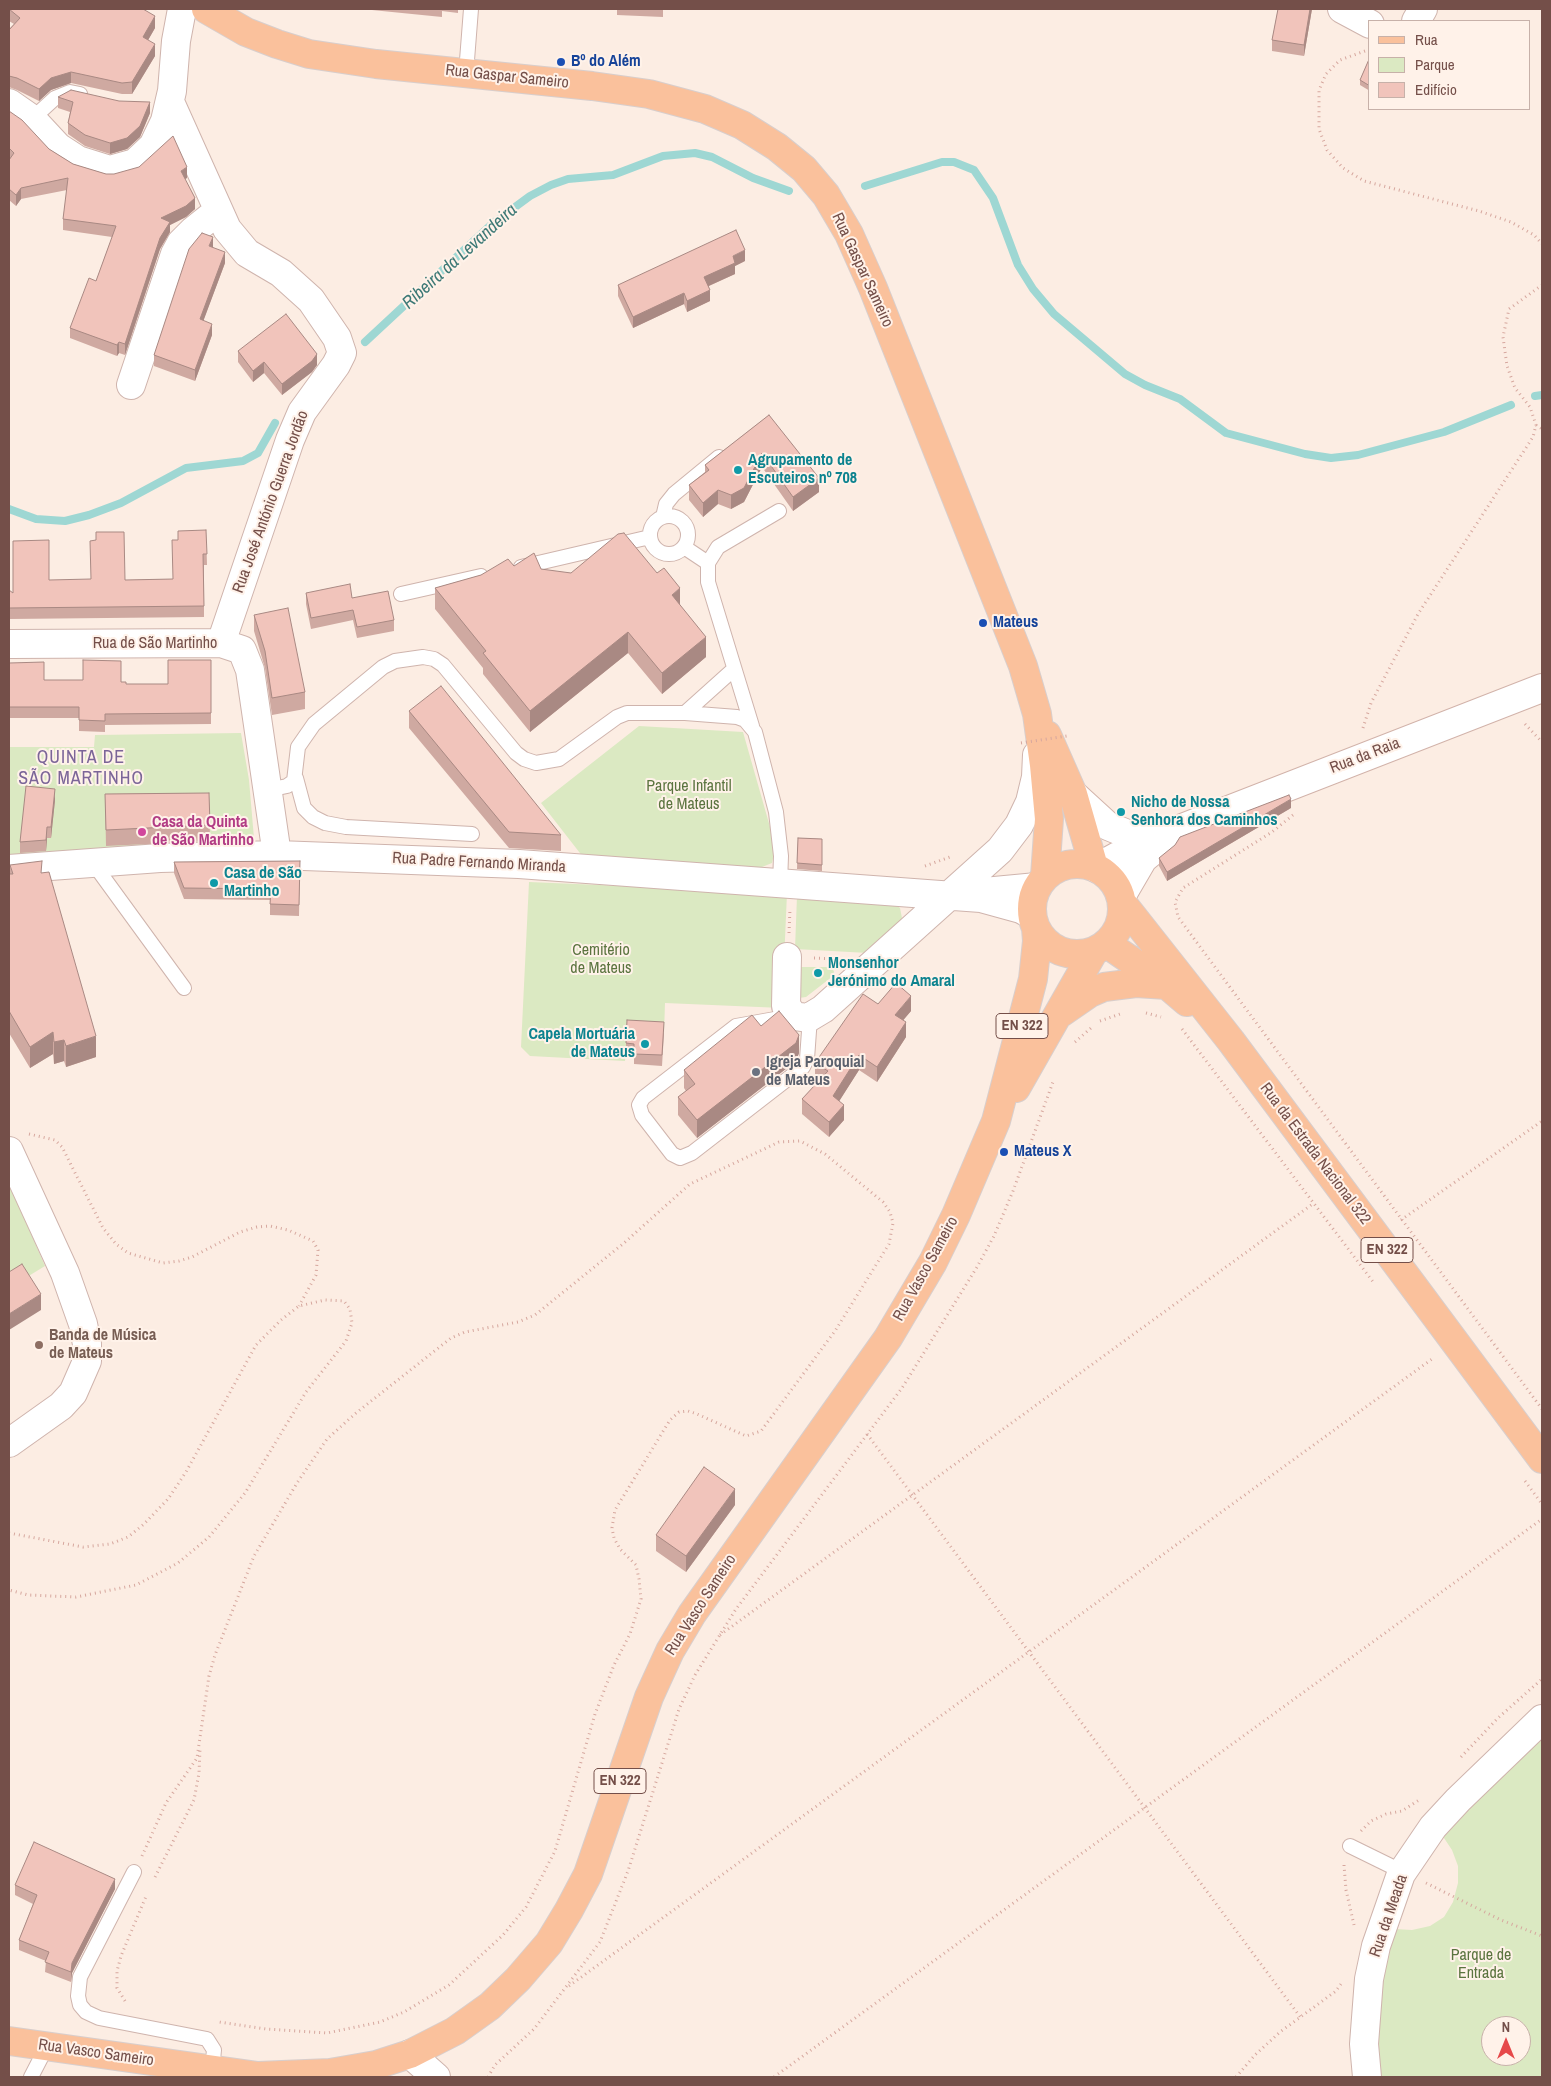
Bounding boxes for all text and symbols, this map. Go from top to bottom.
legend [1368,20,1531,110]
text: Rua [1415,29,1438,50]
place label: Bº do Além [571,52,641,72]
text: Parque [1415,54,1455,75]
marker: Bº do Além [555,56,567,68]
street label: Rua Gaspar Sameiro [444,61,570,93]
text: Edifício [1415,79,1457,100]
water label: Ribeira da Levandeira [398,200,522,314]
street label: Rua Gaspar Sameiro [827,210,897,330]
street label: Rua José António Guerra Jordão [229,408,313,596]
place label: Agrupamento de Escuteiros nº 708 [748,451,857,489]
marker: Agrupamento de Escuteiros nº 708 [732,464,744,476]
place label: Mateus [993,613,1038,633]
marker: Mateus [977,617,989,629]
street label: Rua de São Martinho [93,634,217,654]
street label: Rua da Raia [1327,734,1403,778]
district label: QUINTA DE SÃO MARTINHO [17,747,145,790]
park label: Parque Infantil de Mateus [646,777,732,815]
place label: Nicho de Nossa Senhora dos Caminhos [1131,793,1278,831]
marker: Nicho de Nossa Senhora dos Caminhos [1115,806,1127,818]
place label: Casa da Quinta de São Martinho [152,813,254,851]
marker: Casa da Quinta de São Martinho [136,826,148,838]
street label: Rua Padre Fernando Miranda [392,849,566,877]
place label: Casa de São Martinho [224,864,302,902]
marker: Casa de São Martinho [208,877,220,889]
park label: Cemitério de Mateus [570,941,632,979]
place label: Monsenhor Jerónimo do Amaral [828,954,955,992]
marker: Monsenhor Jerónimo do Amaral [812,967,824,979]
road number: EN 322 [996,1014,1048,1038]
place label: Capela Mortuária de Mateus [529,1025,635,1063]
marker: Capela Mortuária de Mateus [639,1038,651,1050]
place label: Igreja Paroquial de Mateus [766,1053,864,1091]
marker: Igreja Paroquial de Mateus [750,1066,762,1078]
street label: Rua da Estrada Nacional 322 [1256,1079,1374,1229]
place label: Mateus X [1014,1142,1072,1162]
marker: Mateus X [998,1146,1010,1158]
street label: Rua Vasco Sameiro [889,1213,963,1325]
road number: EN 322 [1361,1238,1413,1262]
place label: Banda de Música de Mateus [49,1326,156,1364]
marker: Banda de Música de Mateus [33,1339,45,1351]
street label: Rua Vasco Sameiro [661,1551,741,1659]
road number: EN 322 [594,1768,646,1794]
street label: Rua da Meada [1366,1872,1412,1960]
park label: Parque de Entrada [1451,1946,1511,1984]
north arrow [1481,2016,1531,2066]
text: N [1502,2018,1510,2036]
street label: Rua Vasco Sameiro [37,2035,155,2071]

